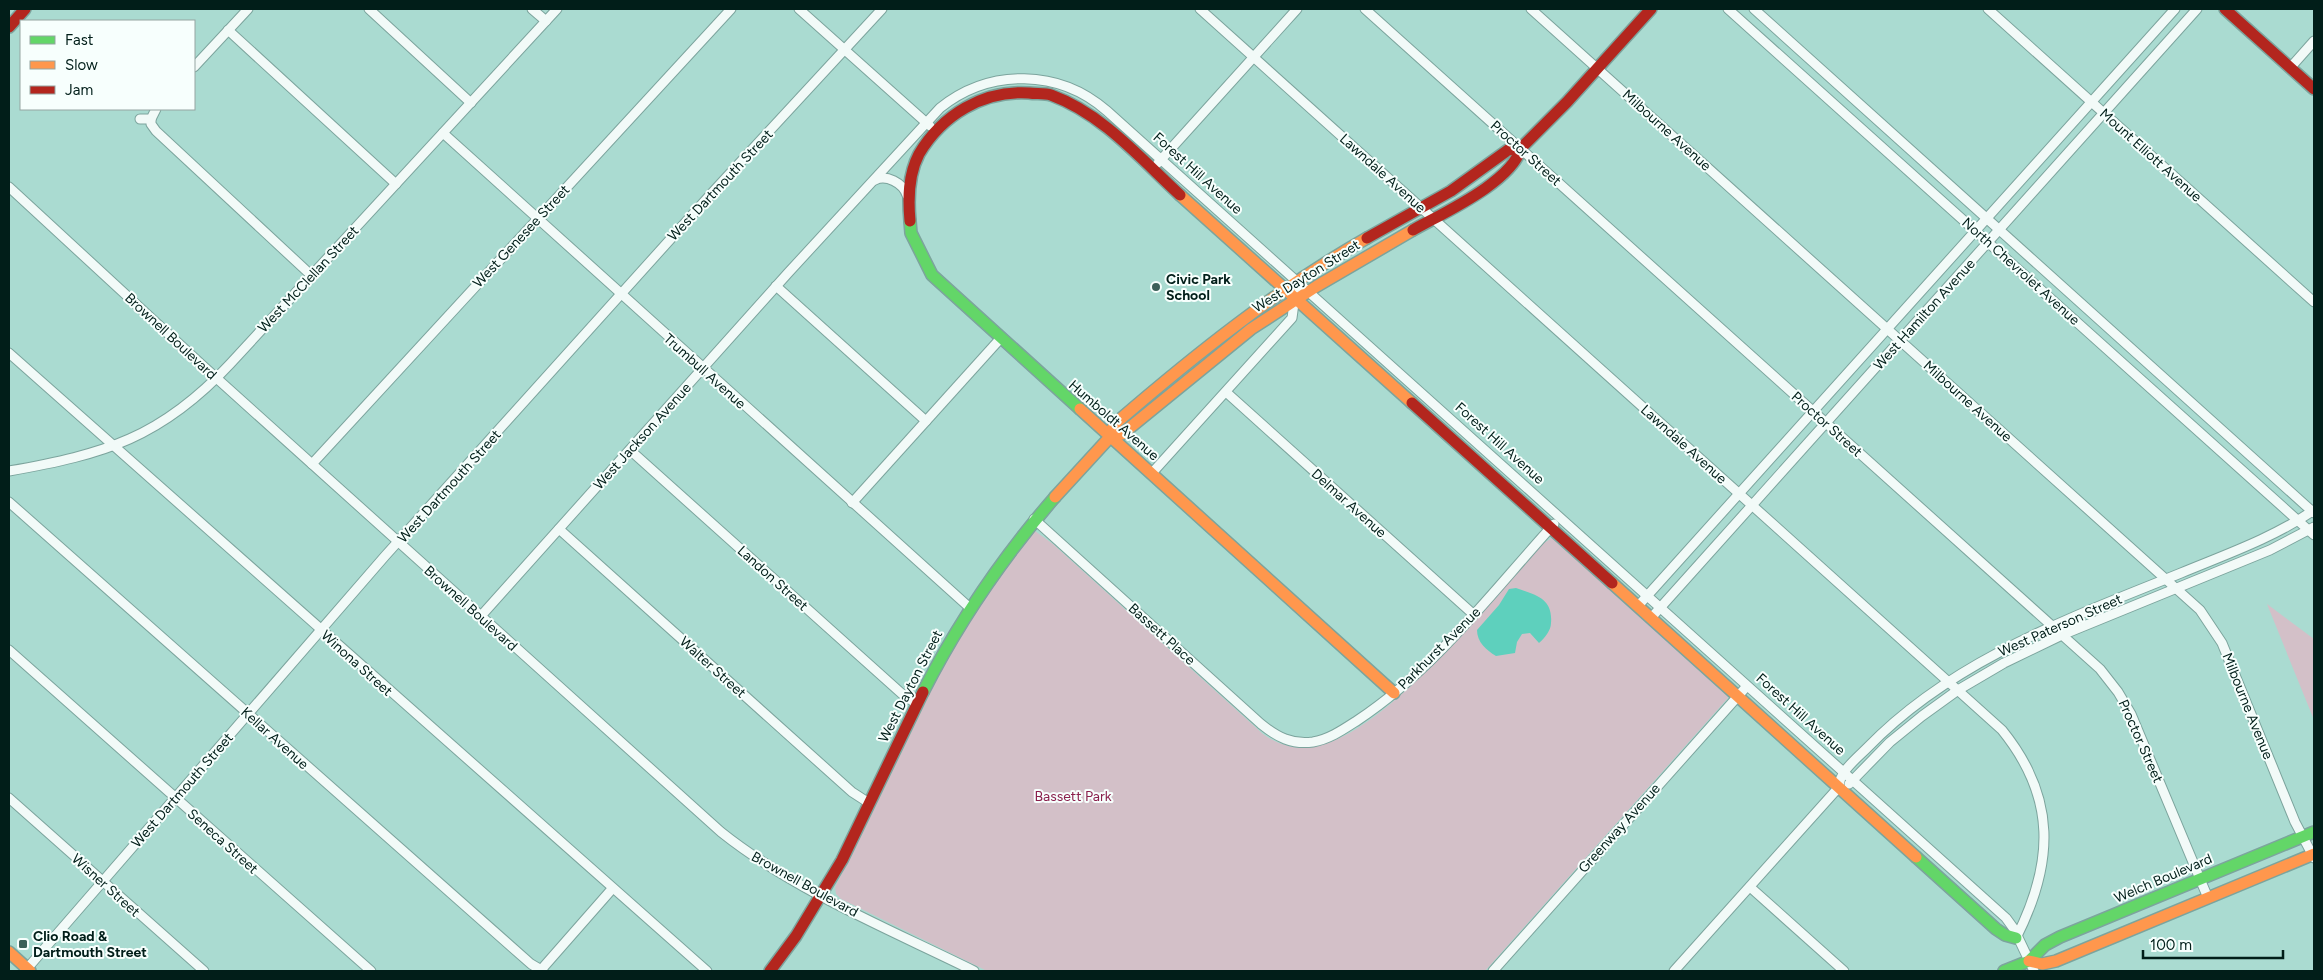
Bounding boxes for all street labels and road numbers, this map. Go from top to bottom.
street label: Milbourne Avenue [1619,86,1715,175]
street label: Mount Elliott Avenue [2096,105,2205,206]
street label: Proctor Street [1487,117,1565,190]
street label: West Dartmouth Street [664,126,776,245]
street label: Forest Hill Avenue [1150,129,1246,218]
street label: Lawndale Avenue [1336,130,1429,217]
street label: West Genesee Street [469,182,573,291]
street label: North Chevrolet Avenue [1958,214,2083,329]
street label: West McClellan Street [254,222,362,336]
street label: West Dayton Street [1249,236,1363,316]
street label: West Hamilton Avenue [1870,255,1979,373]
street label: Brownell Boulevard [121,289,220,383]
street label: Trumbull Avenue [660,330,749,413]
street label: Milbourne Avenue [1920,357,2016,446]
street label: Humboldt Avenue [1065,377,1163,464]
street label: West Jackson Avenue [590,379,695,493]
street label: Proctor Street [1788,388,1866,461]
street label: Forest Hill Avenue [1452,399,1548,488]
street label: Lawndale Avenue [1637,401,1730,488]
street label: West Dartmouth Street [394,426,505,546]
street label: Delmar Avenue [1308,465,1390,542]
street label: Landon Street [734,542,811,614]
street label: Brownell Boulevard [421,562,521,655]
street label: West Paterson Street [1996,591,2125,660]
street label: Bassett Place [1125,600,1199,669]
street label: Parkhurst Avenue [1395,603,1484,693]
street label: Winona Street [317,627,396,700]
street label: West Dayton Street [875,627,946,745]
street label: Walter Street [676,633,749,702]
street label: Milbourne Avenue [2218,650,2277,762]
street label: Forest Hill Avenue [1753,670,1849,759]
street label: Proctor Street [2115,697,2166,785]
street label: Kellar Avenue [237,704,312,773]
street label: West Dartmouth Street [128,730,237,851]
street label: Greenway Avenue [1575,780,1664,877]
street label: Seneca Street [184,805,261,877]
street label: Brownell Boulevard [748,848,861,921]
street label: Wisner Street [68,850,143,920]
street label: Welch Boulevard [2112,850,2215,907]

